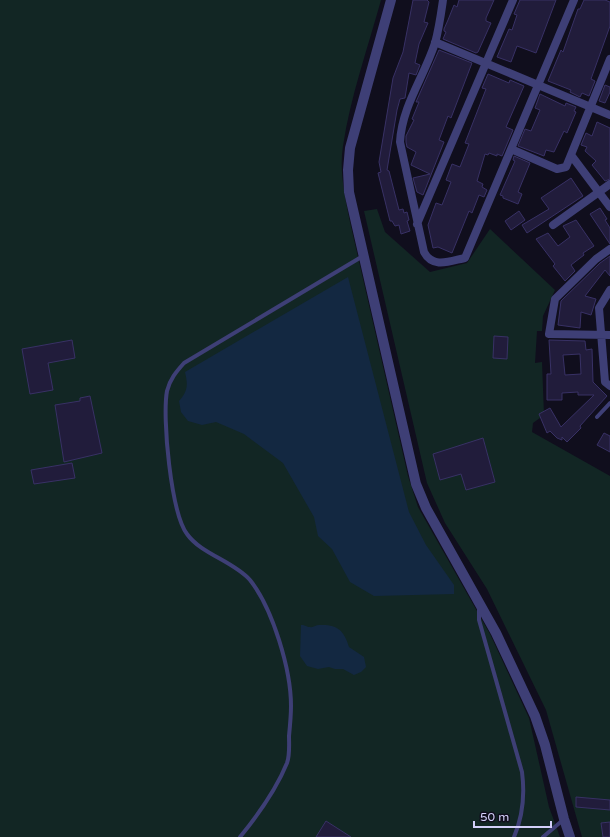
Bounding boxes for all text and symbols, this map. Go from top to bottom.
scale bar [474,803,551,829]
text: 50 m [480,810,509,824]

